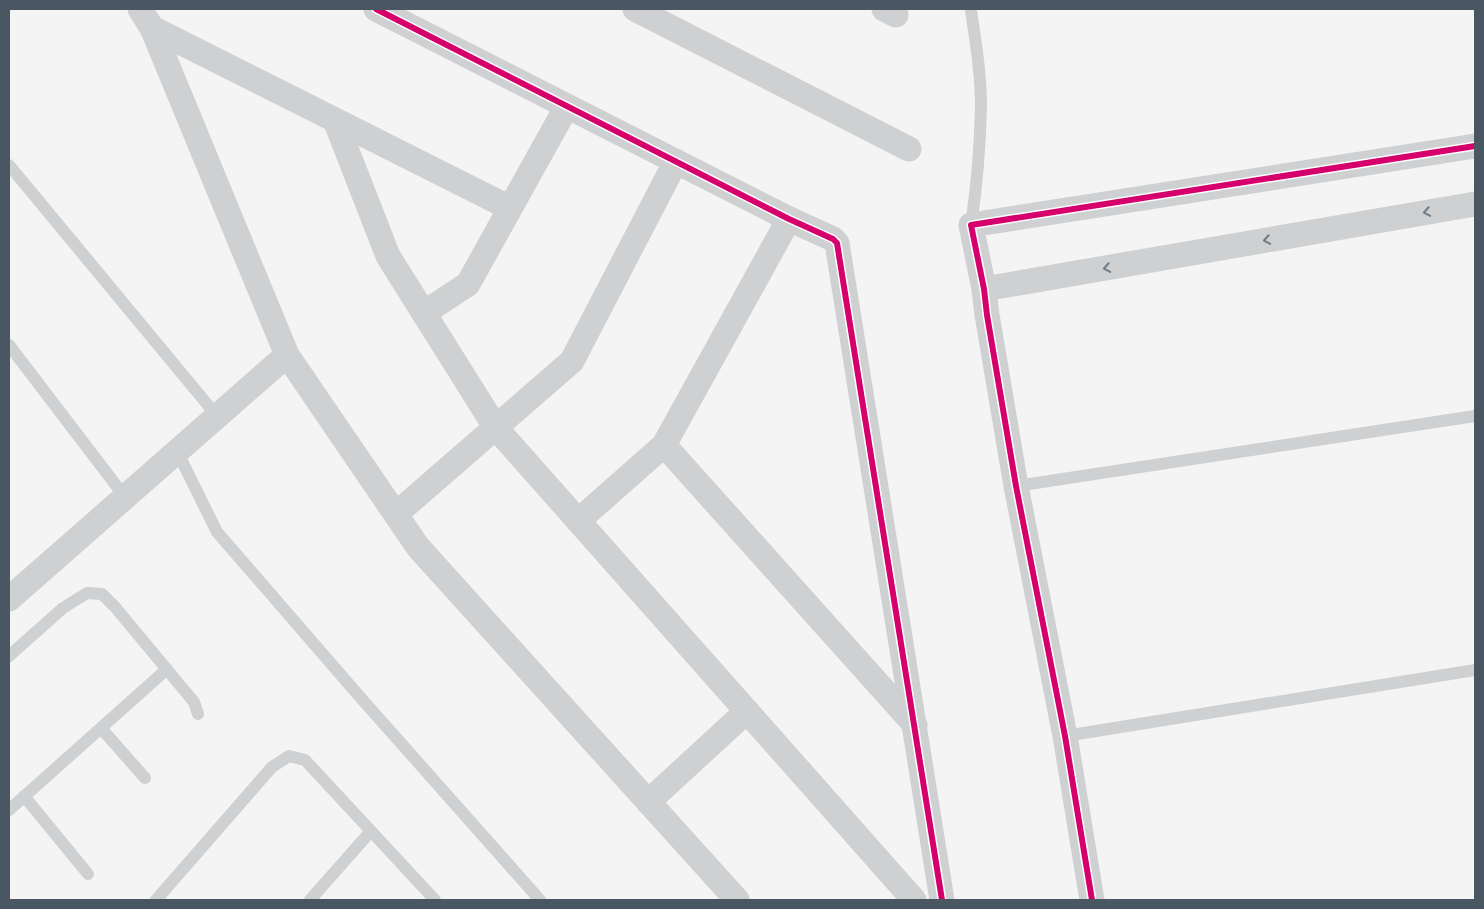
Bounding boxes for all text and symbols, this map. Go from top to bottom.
one-way arrow [1423,207,1432,217]
one-way arrow [1263,234,1271,244]
one-way arrow [1103,262,1111,272]

